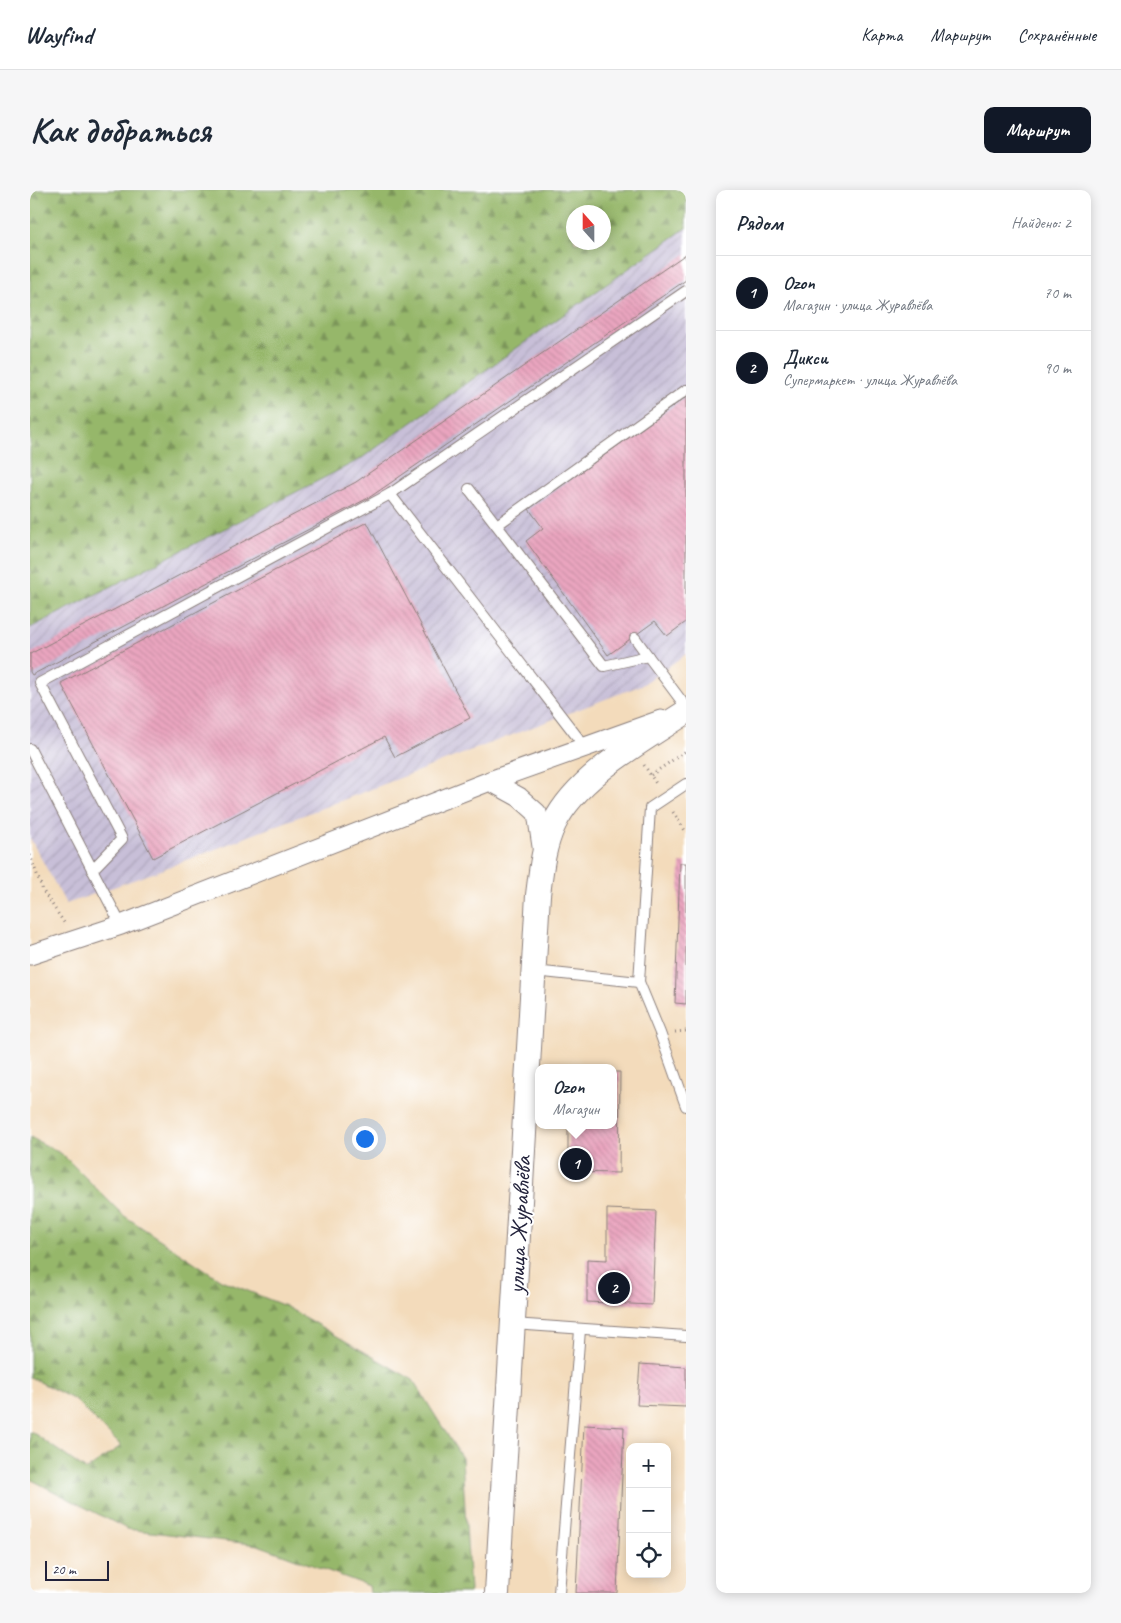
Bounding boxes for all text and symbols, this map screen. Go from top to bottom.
text: Wayfind [25,20,92,50]
text: Карта [861,24,902,46]
text: Маршрут [930,24,990,46]
text: Сохранённые [1018,24,1096,46]
button: Маршрут [984,107,1091,153]
text: Как добраться [30,108,211,153]
north arrow [566,205,611,250]
text: Рядом [736,210,783,236]
text: Найдено: 2 [1011,213,1071,233]
text: Ozon [783,271,815,295]
text: 1 [748,283,756,303]
text: 70 m [1044,283,1071,303]
text: Магазин · улица Журавлёва [783,295,932,315]
text: Дикси [783,346,828,370]
text: 2 [748,358,756,378]
text: 90 m [1044,358,1071,378]
text: Супермаркет · улица Журавлёва [783,370,957,390]
popup [535,1064,617,1129]
text: Ozon [553,1075,584,1099]
text: Магазин [553,1099,599,1119]
your location [352,1126,378,1152]
pin: 1 [560,1145,592,1183]
street label: улица Журавлёва [500,1154,538,1297]
pin: 2 [598,1269,630,1307]
map controls [626,1443,671,1578]
button: + [626,1443,671,1488]
button: − [626,1488,671,1533]
button: locate [626,1533,671,1578]
scale bar [45,1558,109,1581]
text: 20 m [52,1561,76,1578]

